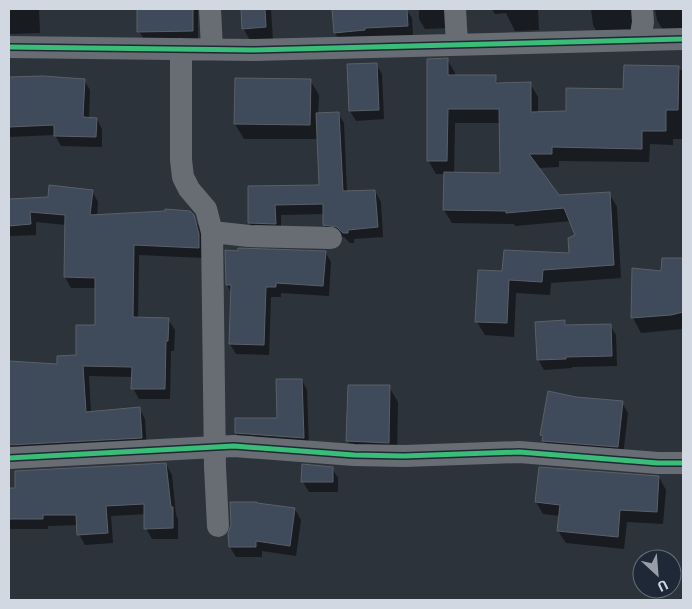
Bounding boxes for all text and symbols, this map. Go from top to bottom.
north arrow [632,549,682,599]
text: U [655,576,670,595]

